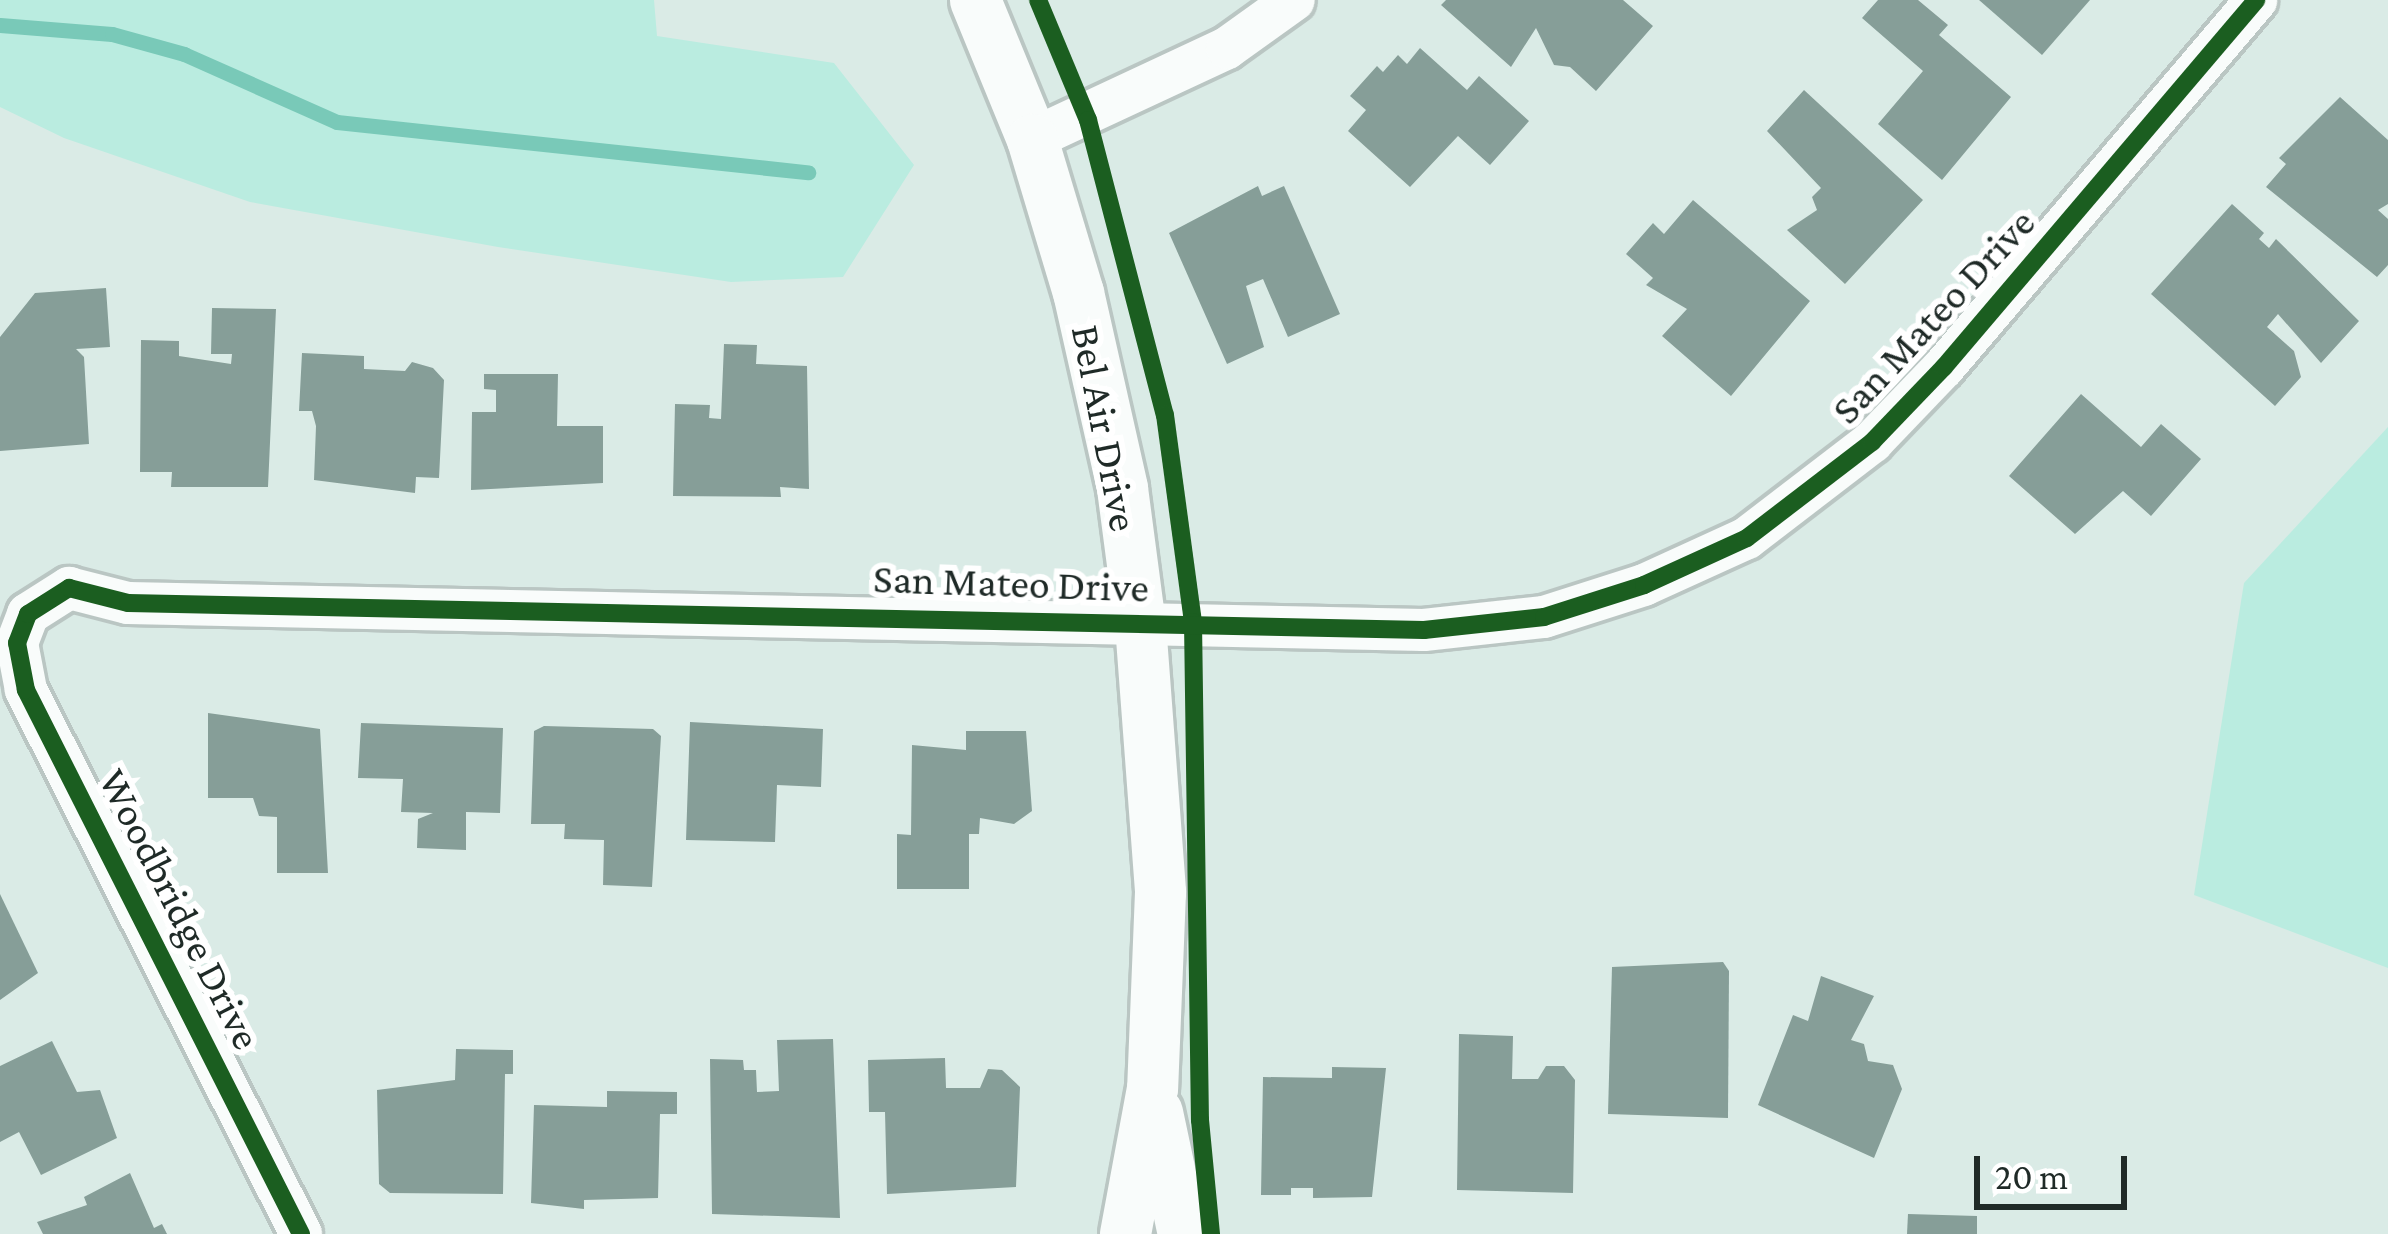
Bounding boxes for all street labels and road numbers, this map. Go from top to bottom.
street label: San Mateo Drive [1820,198,2046,434]
street label: Bel Air Drive [1060,320,1150,536]
street label: San Mateo Drive [872,553,1150,613]
street label: Woodbridge Drive [88,760,272,1058]

